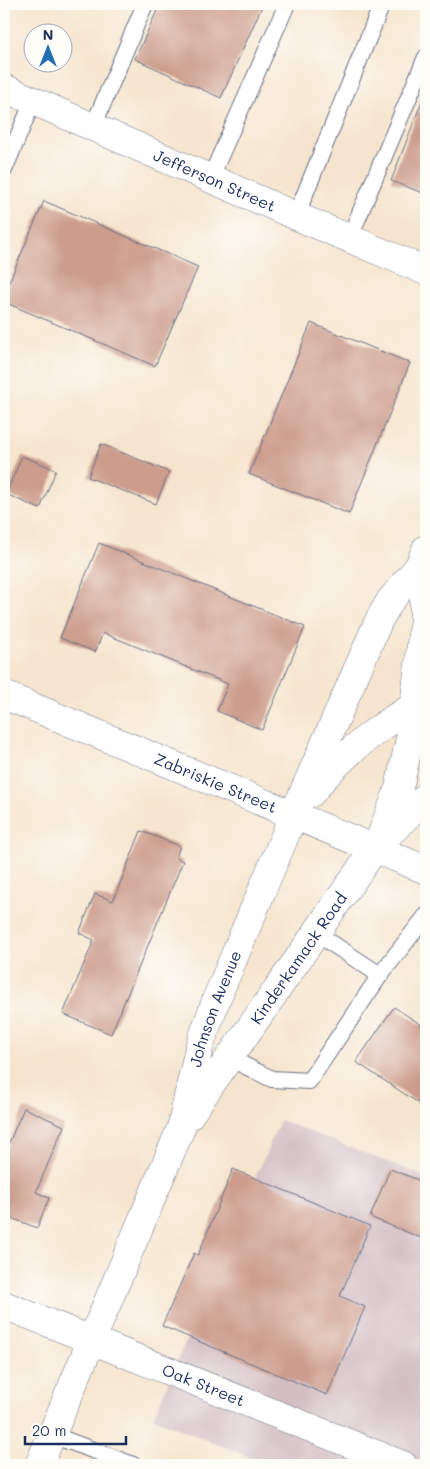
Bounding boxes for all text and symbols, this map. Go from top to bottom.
north arrow [22,22,72,72]
text: N [43,25,53,44]
street label: Jefferson Street [150,144,279,216]
street label: Zabriskie Street [151,747,280,817]
street label: Kinderkamack Road [245,888,351,1028]
street label: Johnson Avenue [184,947,246,1069]
street label: Oak Street [159,1359,248,1411]
scale bar [25,1414,126,1446]
text: 20 m [32,1420,66,1440]

